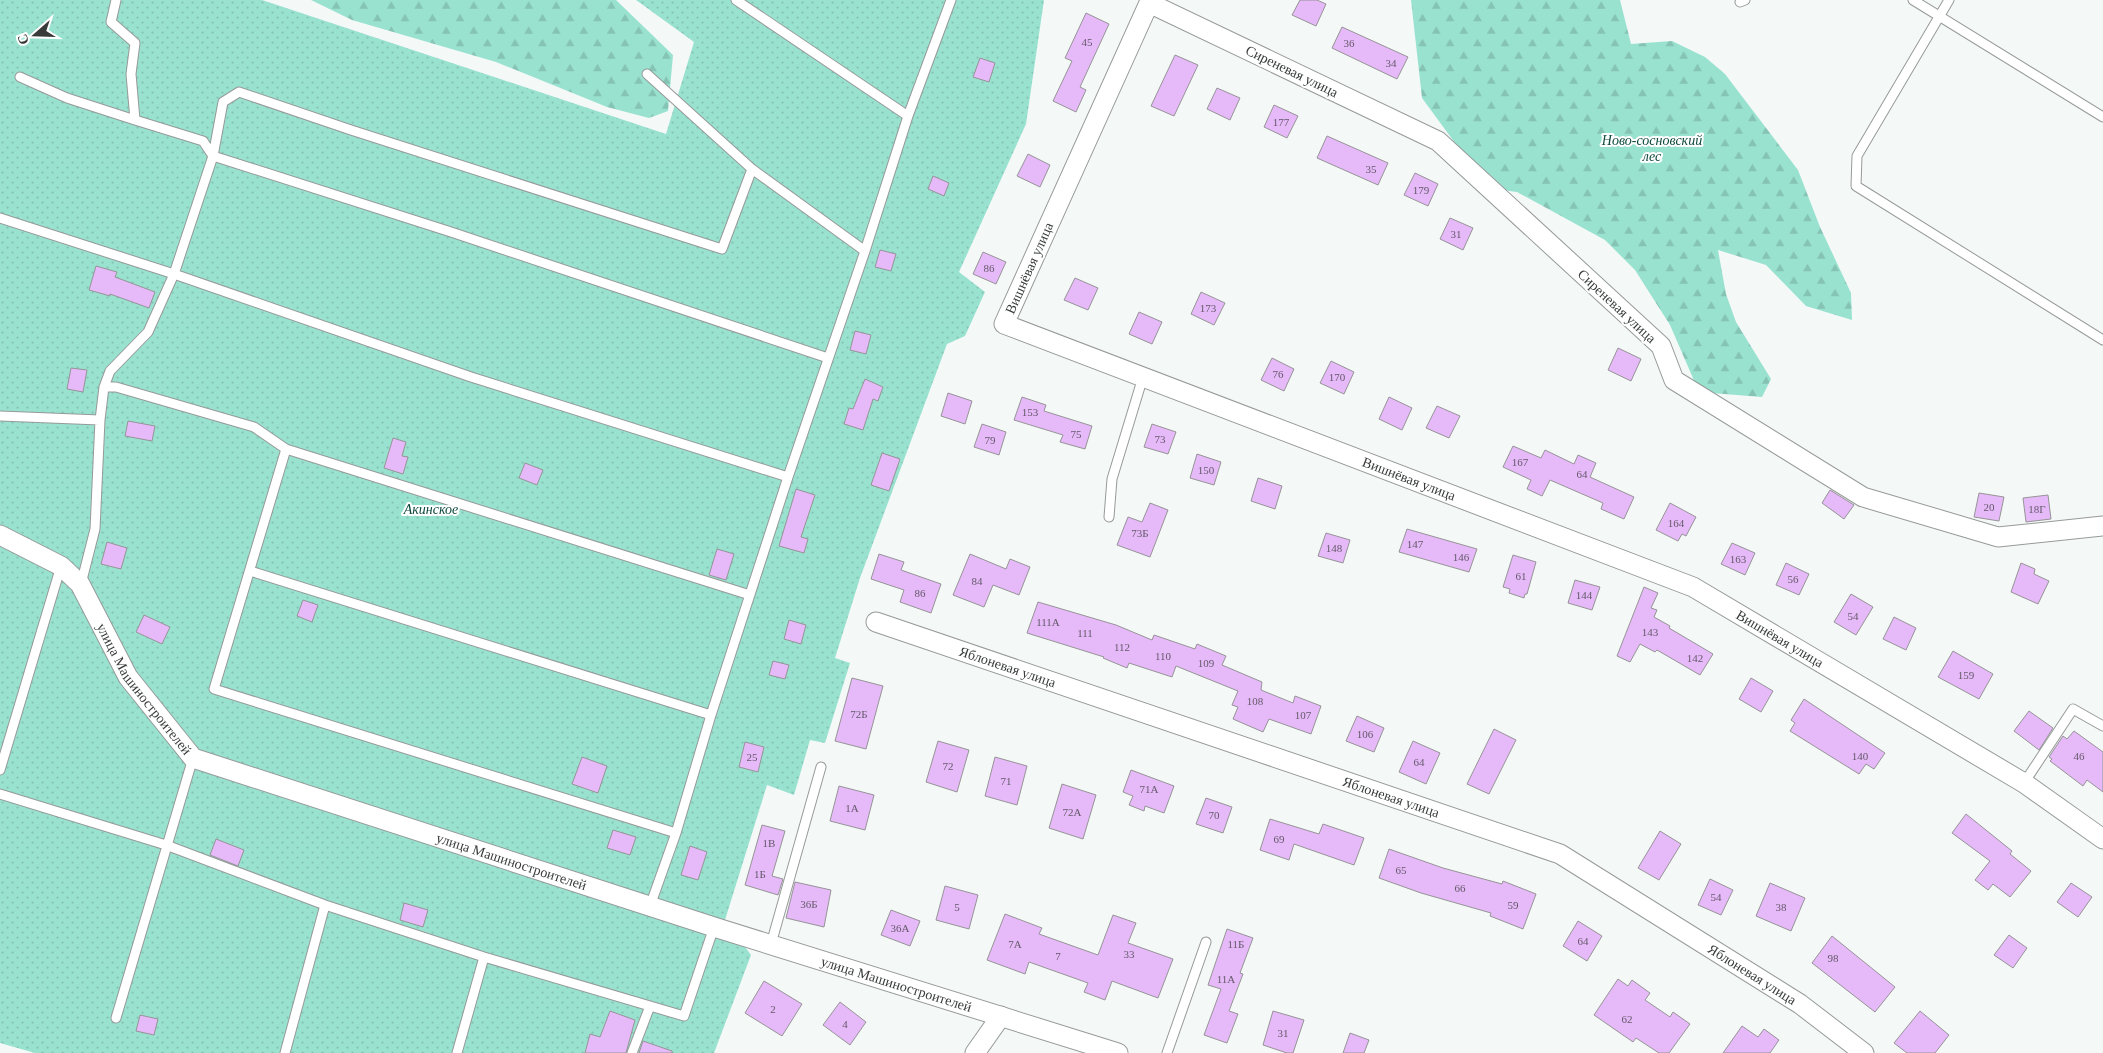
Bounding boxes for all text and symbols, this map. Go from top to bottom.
north arrow [10,10,60,60]
text: С [14,32,32,47]
house number: 45 [1082,36,1093,48]
house number: 36 [1344,37,1355,49]
street label: Сиреневая улица [1243,43,1341,101]
house number: 34 [1386,57,1397,69]
house number: 177 [1273,116,1290,128]
park label: Ново-сосновский лес [1601,133,1702,164]
house number: 35 [1366,163,1377,175]
house number: 179 [1413,184,1430,196]
street label: Вишнёвая улица [1003,219,1057,316]
house number: 31 [1451,228,1462,240]
house number: 86 [984,262,995,274]
street label: Сиреневая улица [1575,266,1659,347]
house number: 173 [1200,302,1217,314]
house number: 76 [1273,368,1284,380]
house number: 170 [1329,371,1346,383]
house number: 153 [1022,406,1039,418]
house number: 75 [1071,428,1082,440]
house number: 73 [1155,433,1166,445]
house number: 79 [985,434,996,446]
street label: Вишнёвая улица [1360,454,1458,504]
house number: 167 [1512,456,1529,468]
house number: 150 [1198,464,1215,476]
house number: 64 [1577,468,1588,480]
house number: 20 [1984,501,1995,513]
park label: Акинское [403,502,458,517]
house number: 18Г [2028,503,2046,515]
house number: 164 [1668,517,1685,529]
house number: 73Б [1131,527,1149,539]
house number: 147 [1407,538,1424,550]
house number: 148 [1326,542,1343,554]
house number: 146 [1453,551,1470,563]
house number: 163 [1730,553,1747,565]
house number: 61 [1516,570,1527,582]
house number: 56 [1788,573,1799,585]
house number: 84 [972,575,983,587]
house number: 86 [915,587,926,599]
house number: 144 [1576,589,1593,601]
street label: Вишнёвая улица [1733,607,1827,671]
house number: 54 [1848,610,1859,622]
house number: 111А [1036,616,1060,628]
street label: улица Машиностроителей [93,621,195,758]
house number: 143 [1642,626,1659,638]
house number: 111 [1077,627,1093,639]
house number: 112 [1114,641,1130,653]
street label: Яблоневая улица [957,644,1058,691]
house number: 110 [1155,650,1172,662]
house number: 142 [1687,652,1703,664]
house number: 109 [1198,657,1215,669]
house number: 159 [1958,669,1975,681]
house number: 108 [1247,695,1264,707]
house number: 72Б [850,708,868,720]
house number: 107 [1295,709,1312,721]
house number: 106 [1357,728,1374,740]
house number: 140 [1852,750,1869,762]
house number: 46 [2074,750,2085,762]
house number: 25 [747,751,758,763]
house number: 64 [1414,756,1425,768]
house number: 72 [943,760,954,772]
street label: Яблоневая улица [1341,774,1442,821]
house number: 71 [1001,775,1012,787]
house number: 71А [1140,783,1159,795]
house number: 1А [845,802,859,814]
house number: 72А [1063,806,1082,818]
house number: 70 [1209,809,1220,821]
street label: улица Машиностроителей [434,830,589,893]
house number: 69 [1274,833,1285,845]
house number: 1В [763,837,775,849]
house number: 65 [1396,864,1407,876]
house number: 1Б [754,868,766,880]
house number: 66 [1455,882,1466,894]
house number: 54 [1711,891,1722,903]
house number: 36Б [800,898,818,910]
house number: 59 [1508,899,1519,911]
house number: 5 [954,901,960,913]
house number: 38 [1776,901,1787,913]
house number: 36А [891,922,910,934]
house number: 64 [1578,935,1589,947]
house number: 7А [1008,938,1022,950]
house number: 11Б [1228,938,1244,950]
street label: Яблоневая улица [1705,941,1799,1008]
house number: 33 [1124,948,1135,960]
house number: 7 [1055,950,1061,962]
house number: 98 [1828,952,1839,964]
street label: улица Машиностроителей [819,954,974,1015]
house number: 11А [1217,973,1235,985]
house number: 2 [770,1003,776,1015]
house number: 62 [1622,1013,1633,1025]
house number: 4 [842,1018,848,1030]
house number: 31 [1278,1027,1289,1039]

